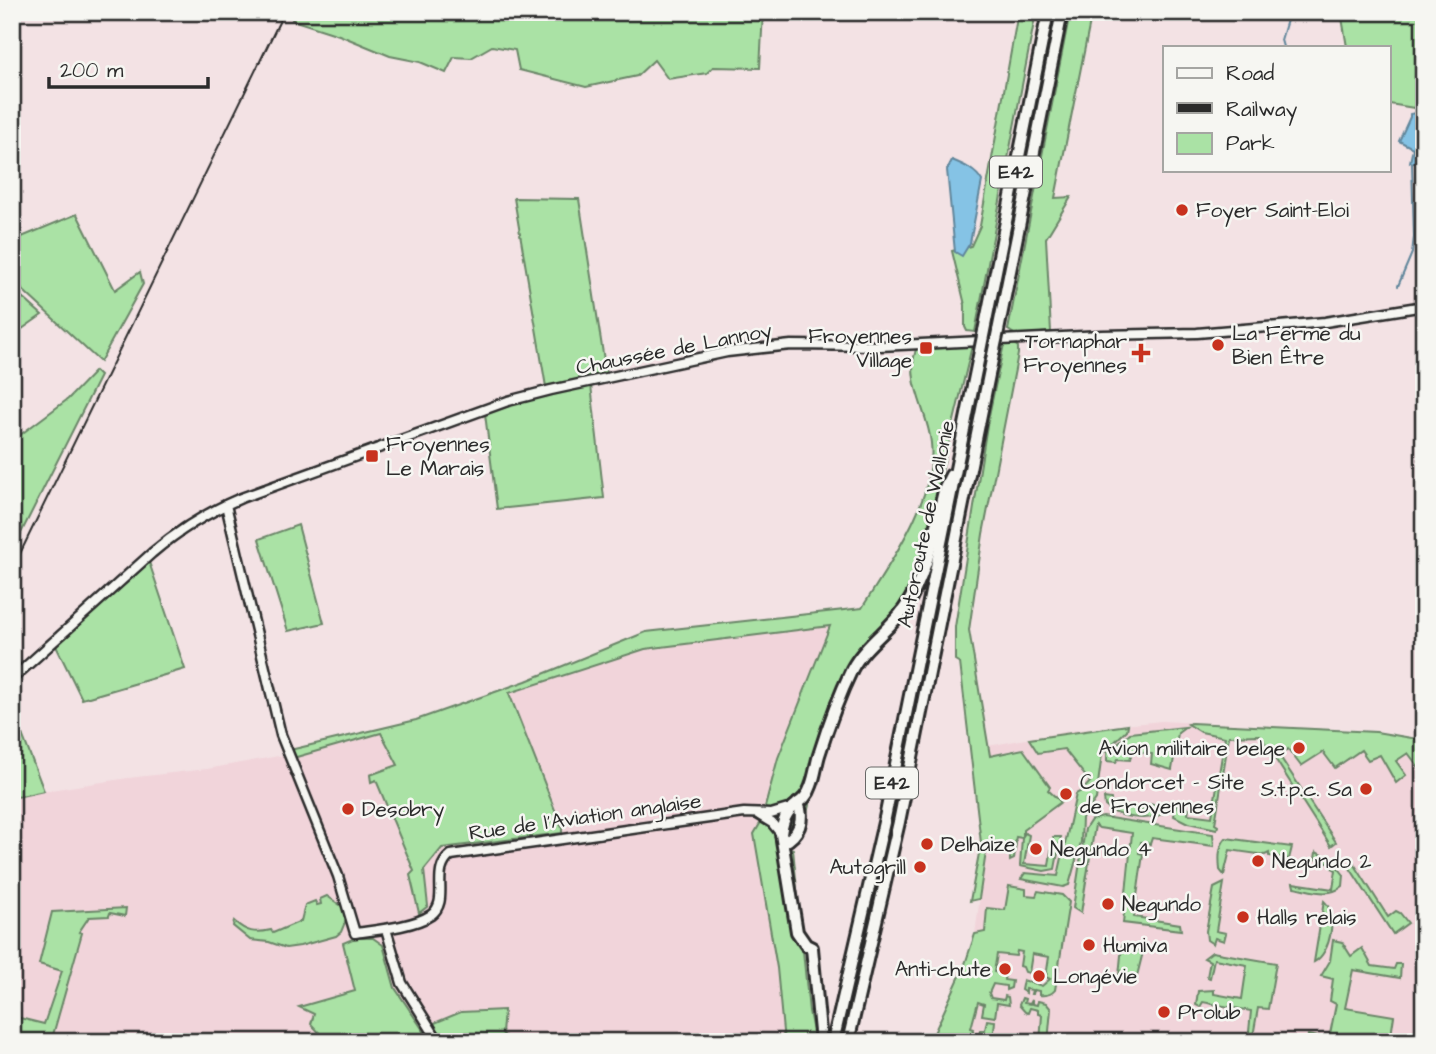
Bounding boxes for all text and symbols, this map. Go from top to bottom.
scale bar [49,46,208,90]
legend [1163,46,1390,172]
text: 200 m [60,56,124,85]
text: Road [1226,59,1274,88]
text: Railway [1226,95,1298,126]
text: Park [1226,129,1275,158]
road number: E42 [990,156,1042,188]
place label: Foyer Saint-Eloi [1196,196,1349,227]
marker: Foyer Saint-Eloi [1174,202,1190,218]
street label: Chaussée de Lannoy [574,316,775,384]
place label: La Ferme du Bien Être [1232,319,1361,372]
place label: Froyennes Village [808,322,912,377]
place label: Tornaphar Froyennes [1023,327,1127,382]
marker: La Ferme du Bien Être [1210,337,1226,353]
marker: Froyennes Village [918,340,934,356]
marker: Tornaphar Froyennes [1133,345,1149,361]
street label: Autoroute de Wallonie [890,418,962,630]
place label: Froyennes Le Marais [386,430,490,483]
marker: Froyennes Le Marais [364,448,380,464]
place label: Avion militaire belge [1098,734,1285,765]
marker: Avion militaire belge [1291,740,1307,756]
road number: E42 [866,768,918,798]
place label: Condorcet - Site de Froyennes [1080,768,1244,823]
place label: S.t.p.c. Sa [1261,775,1352,805]
marker: S.t.p.c. Sa [1358,781,1374,797]
street label: Rue de l'Aviation anglaise [467,786,703,850]
marker: Condorcet - Site de Froyennes [1058,786,1074,802]
place label: Desobry [362,795,445,826]
marker: Desobry [340,801,356,817]
place label: Delhaize [941,830,1015,859]
place label: Negundo 4 [1050,835,1152,866]
marker: Delhaize [919,836,935,852]
marker: Negundo 4 [1028,841,1044,857]
place label: Negundo 2 [1272,847,1372,878]
place label: Autogrill [829,853,906,884]
marker: Negundo 2 [1250,853,1266,869]
marker: Autogrill [912,859,928,875]
place label: Negundo [1122,890,1201,921]
marker: Negundo [1100,896,1116,912]
place label: Halls relais [1257,903,1357,932]
marker: Halls relais [1235,909,1251,925]
place label: Humiva [1103,931,1168,960]
marker: Humiva [1081,937,1097,953]
place label: Anti-chute [895,955,991,984]
marker: Anti-chute [997,961,1013,977]
place label: Longévie [1053,962,1137,993]
marker: Longévie [1031,968,1047,984]
place label: Prolub [1178,998,1241,1027]
marker: Prolub [1156,1004,1172,1020]

